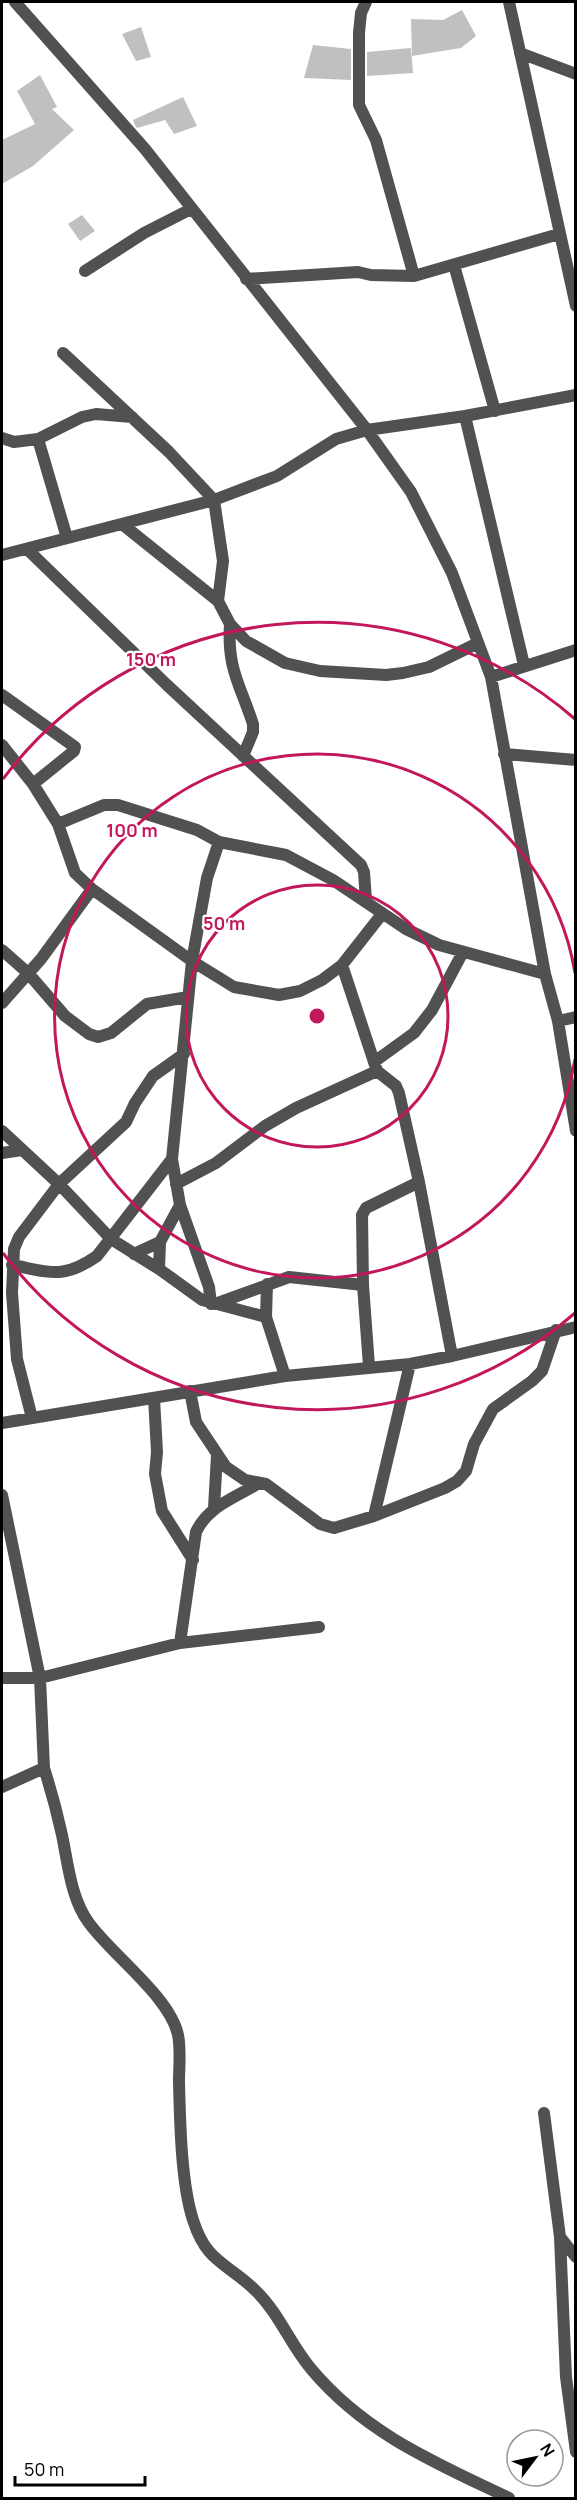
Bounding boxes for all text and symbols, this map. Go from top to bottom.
text: 150 m [126,647,176,671]
text: 100 m [106,818,158,842]
text: 50 m [203,911,245,935]
centre of rings [307,1006,327,1026]
north arrow [505,2428,565,2488]
text: N [535,2439,560,2461]
scale bar [15,2449,146,2487]
text: 50 m [24,2457,64,2481]

